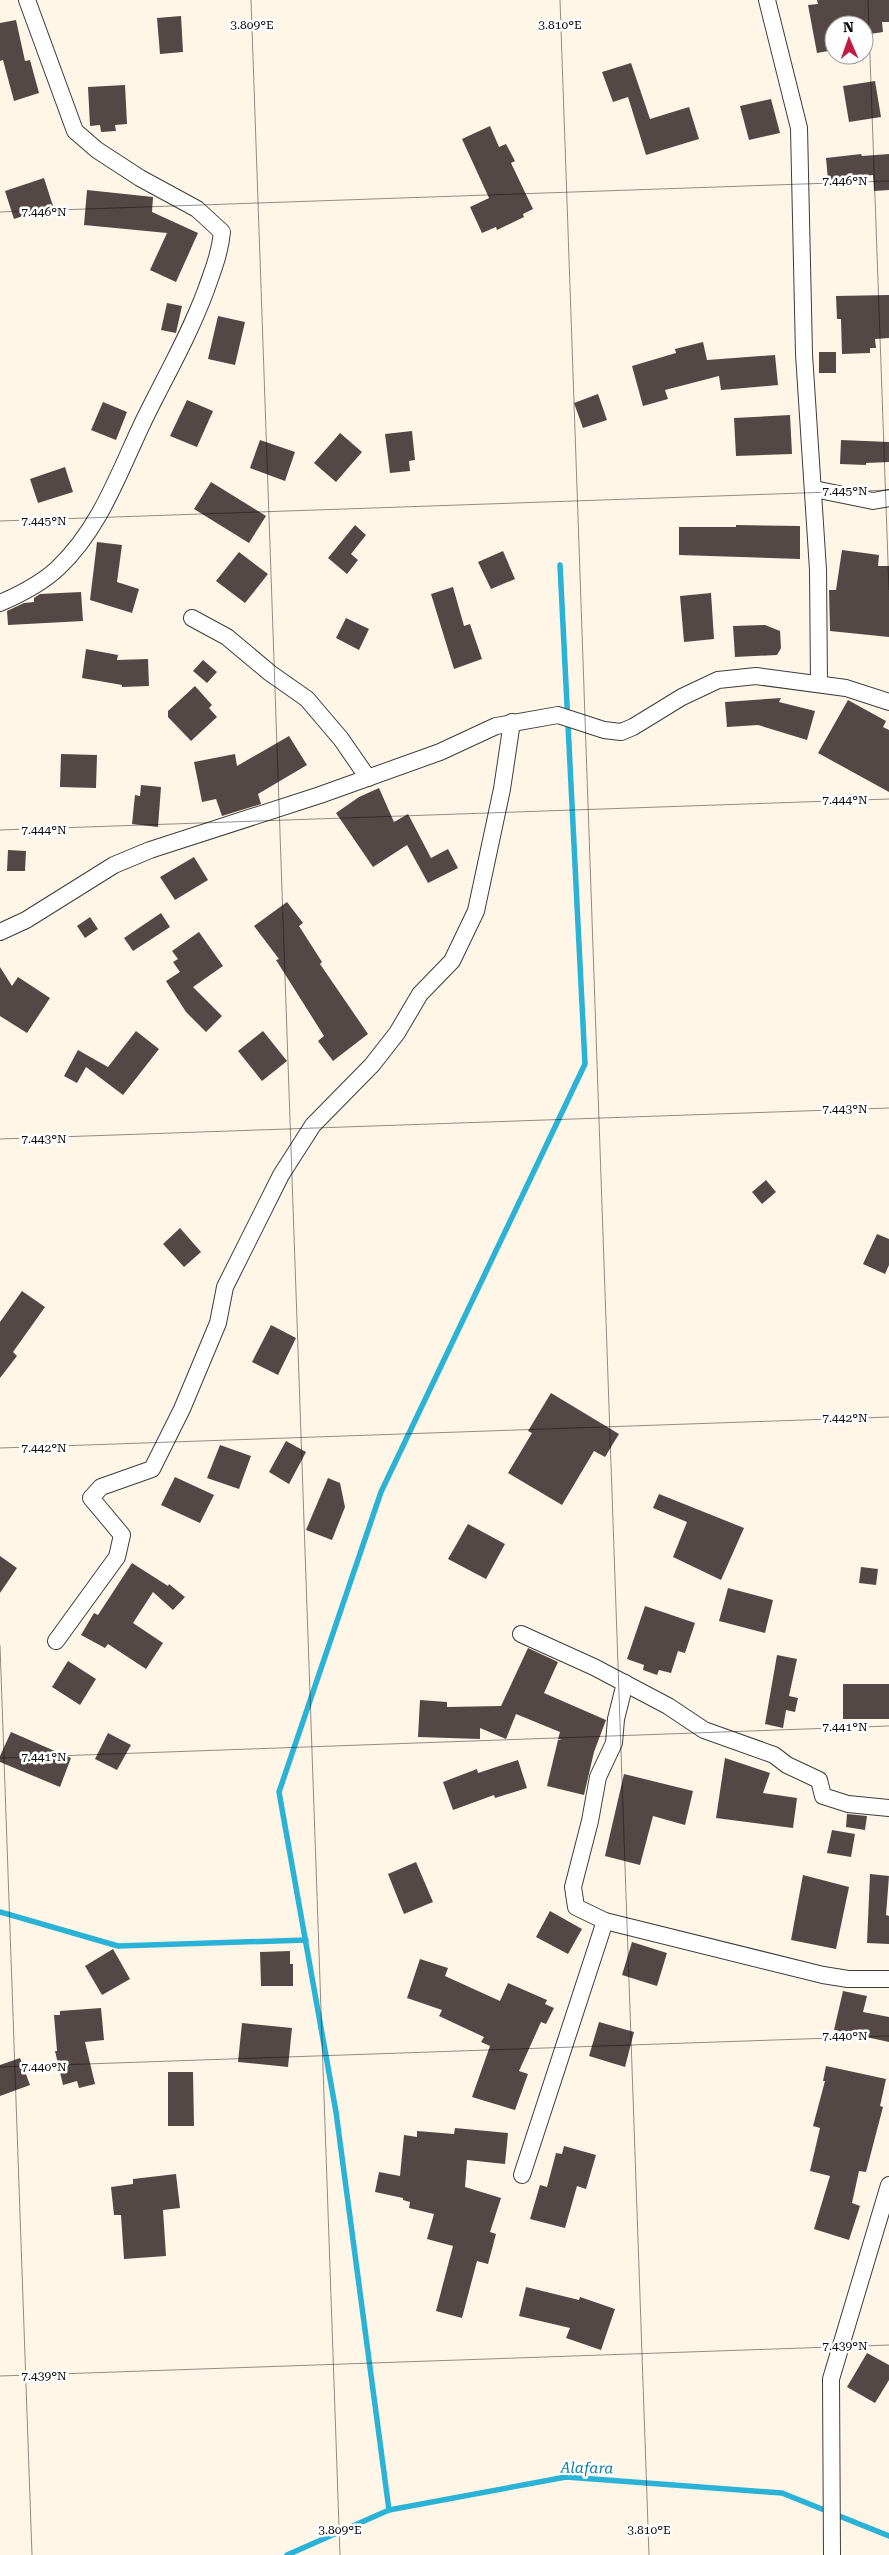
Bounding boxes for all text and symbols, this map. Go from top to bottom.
north arrow [824,15,874,65]
text: 3.809°E [230,18,274,32]
text: 3.810°E [538,18,582,32]
text: N [843,19,854,35]
text: 7.446°N [822,174,868,188]
text: 7.446°N [21,205,67,219]
text: 7.445°N [822,484,868,498]
text: 7.445°N [21,514,67,528]
text: 7.444°N [822,793,868,807]
text: 7.444°N [21,823,67,837]
text: 7.443°N [822,1102,868,1116]
text: 7.443°N [21,1132,67,1146]
text: 7.442°N [822,1411,868,1425]
text: 7.442°N [21,1441,67,1455]
text: 7.441°N [822,1720,868,1734]
text: 7.441°N [21,1750,67,1764]
text: 7.440°N [822,2029,868,2043]
text: 7.440°N [21,2060,67,2074]
text: 7.439°N [822,2339,868,2353]
text: 7.439°N [21,2369,67,2383]
water label: Alafara [560,2459,613,2477]
text: 3.809°E [318,2523,362,2537]
text: 3.810°E [627,2523,671,2537]

